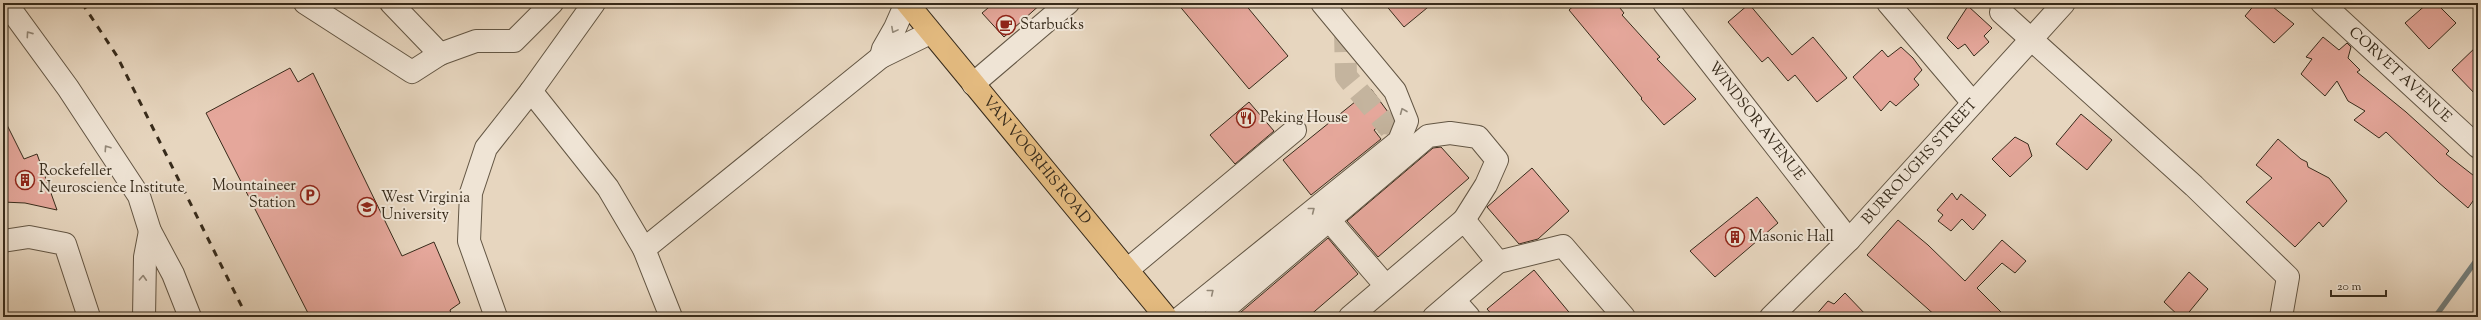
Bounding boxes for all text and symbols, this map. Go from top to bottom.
cafe icon: Starbucks [995,14,1017,36]
place label: Starbucks [1020,15,1084,36]
street label: CORVET AVENUE [2344,22,2456,128]
one-way arrow [891,26,898,33]
one-way arrow [26,31,34,38]
street label: WINDSOR AVENUE [1703,57,1809,185]
street label: VAN VOORHIS ROAD [978,92,1096,229]
street label: BURROUGHS STREET [1857,94,1983,229]
restaurant icon: Peking House [1235,107,1257,129]
one-way arrow [1399,107,1407,114]
place label: Peking House [1260,108,1348,129]
one-way arrow [105,145,112,152]
place label: Rockefeller Neuroscience Institute [39,161,185,199]
building icon: Rockefeller Neuroscience Institute [14,169,36,191]
place label: Mountaineer Station [212,176,296,214]
parking icon: Mountaineer Station [299,184,321,206]
place label: West Virginia University [381,188,470,226]
school or university icon: West Virginia University [356,196,378,218]
one-way arrow [1308,208,1315,215]
building icon: Masonic Hall [1724,226,1746,248]
place label: Masonic Hall [1749,227,1834,248]
scale bar [2331,272,2386,298]
one-way arrow [139,275,148,281]
text: 20 m [2337,278,2362,296]
one-way arrow [1207,290,1214,297]

